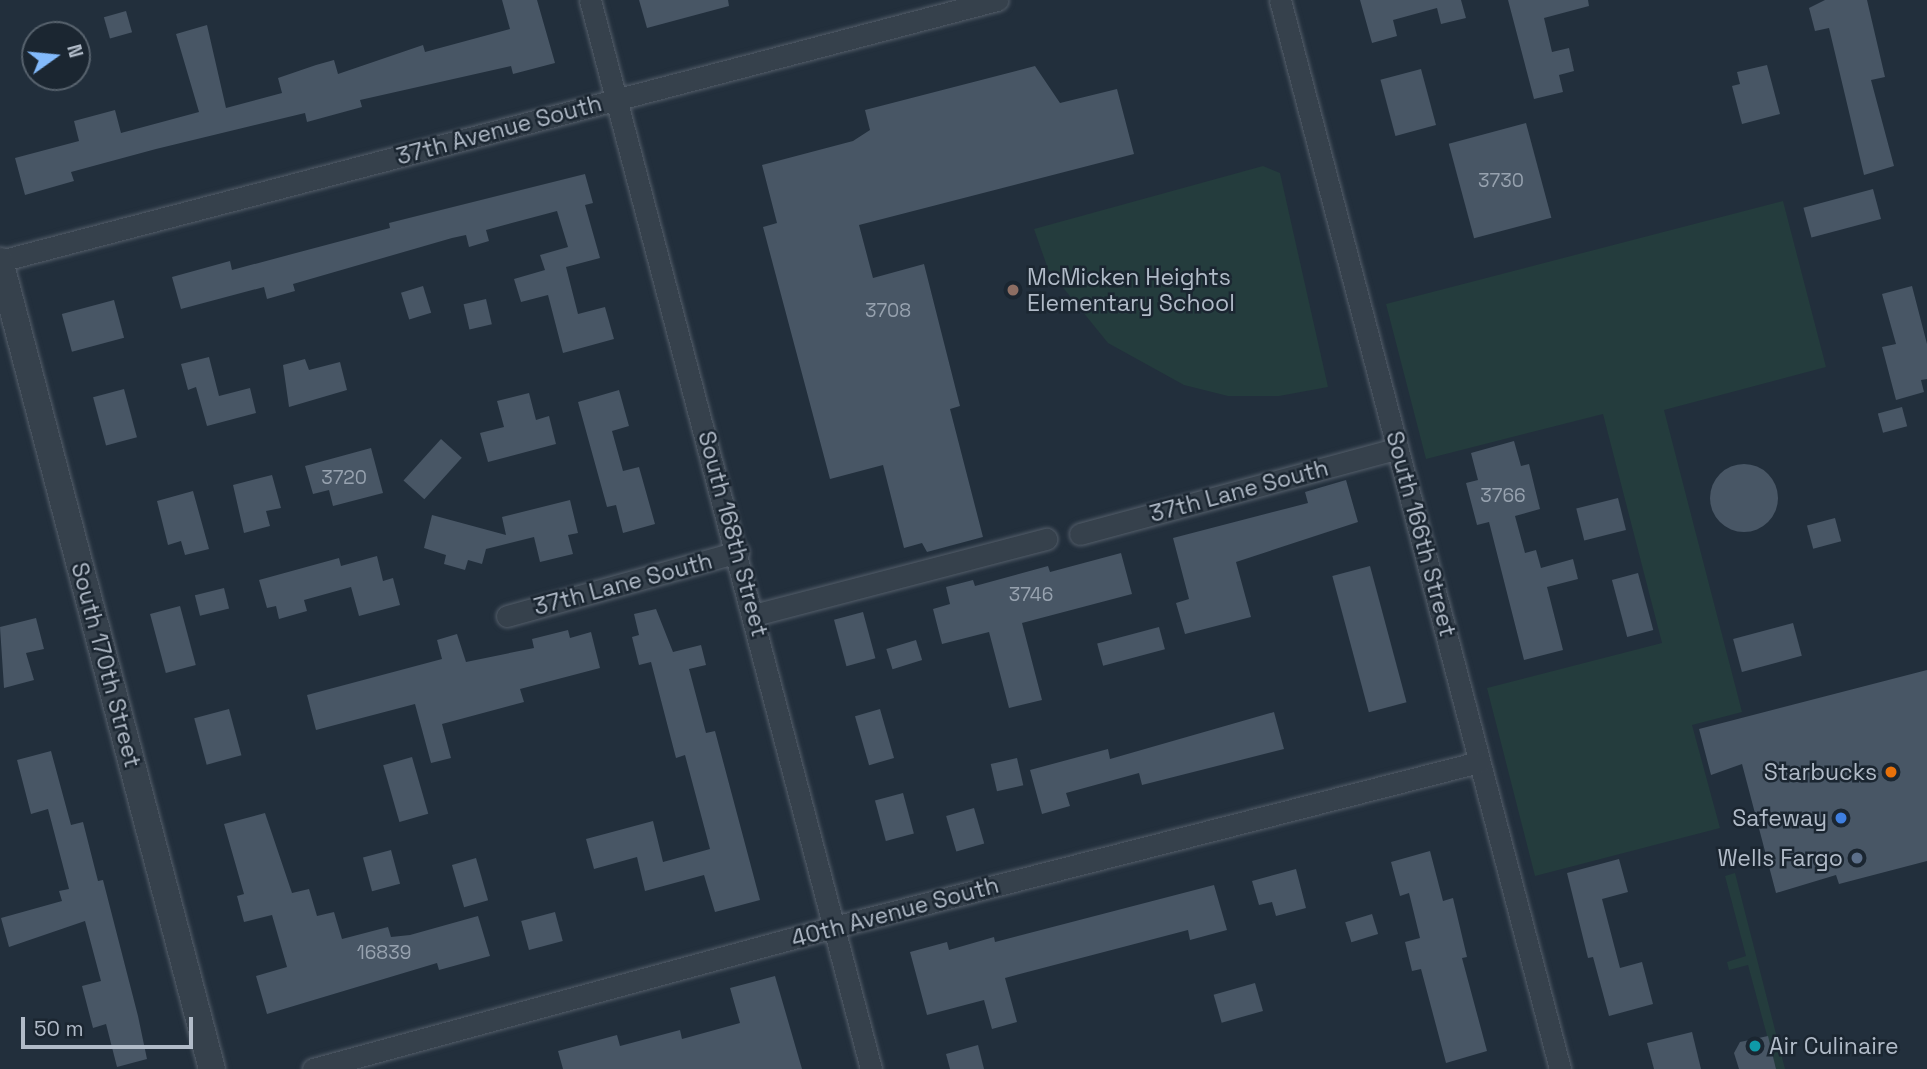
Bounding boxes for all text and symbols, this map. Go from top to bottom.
north arrow [21,21,91,91]
text: N [61,42,89,60]
street label: 37th Avenue South [393,89,605,171]
house number: 3730 [1478,170,1524,192]
place label: McMicken Heights Elementary School [1027,263,1235,317]
marker: McMicken Heights Elementary School [1005,282,1021,298]
house number: 3708 [865,300,911,322]
street label: South 168th Street [692,428,774,640]
street label: South 166th Street [1380,428,1462,640]
street label: 37th Lane South [1147,454,1331,528]
house number: 3720 [321,467,367,489]
house number: 3766 [1480,485,1526,507]
street label: 37th Lane South [531,547,715,621]
street label: South 170th Street [65,560,147,770]
house number: 3746 [1009,584,1053,606]
place label: Starbucks [1764,758,1877,786]
marker: Starbucks [1883,764,1899,780]
place label: Safeway [1732,804,1827,832]
marker: Safeway [1833,810,1849,826]
place label: Wells Fargo [1718,844,1843,872]
marker: Wells Fargo [1849,850,1865,866]
street label: 40th Avenue South [788,871,1002,953]
house number: 16839 [357,942,411,964]
scale bar [24,1002,196,1046]
text: 50 m [34,1015,84,1042]
place label: Air Culinaire [1769,1032,1899,1060]
marker: Air Culinaire [1747,1038,1763,1054]

